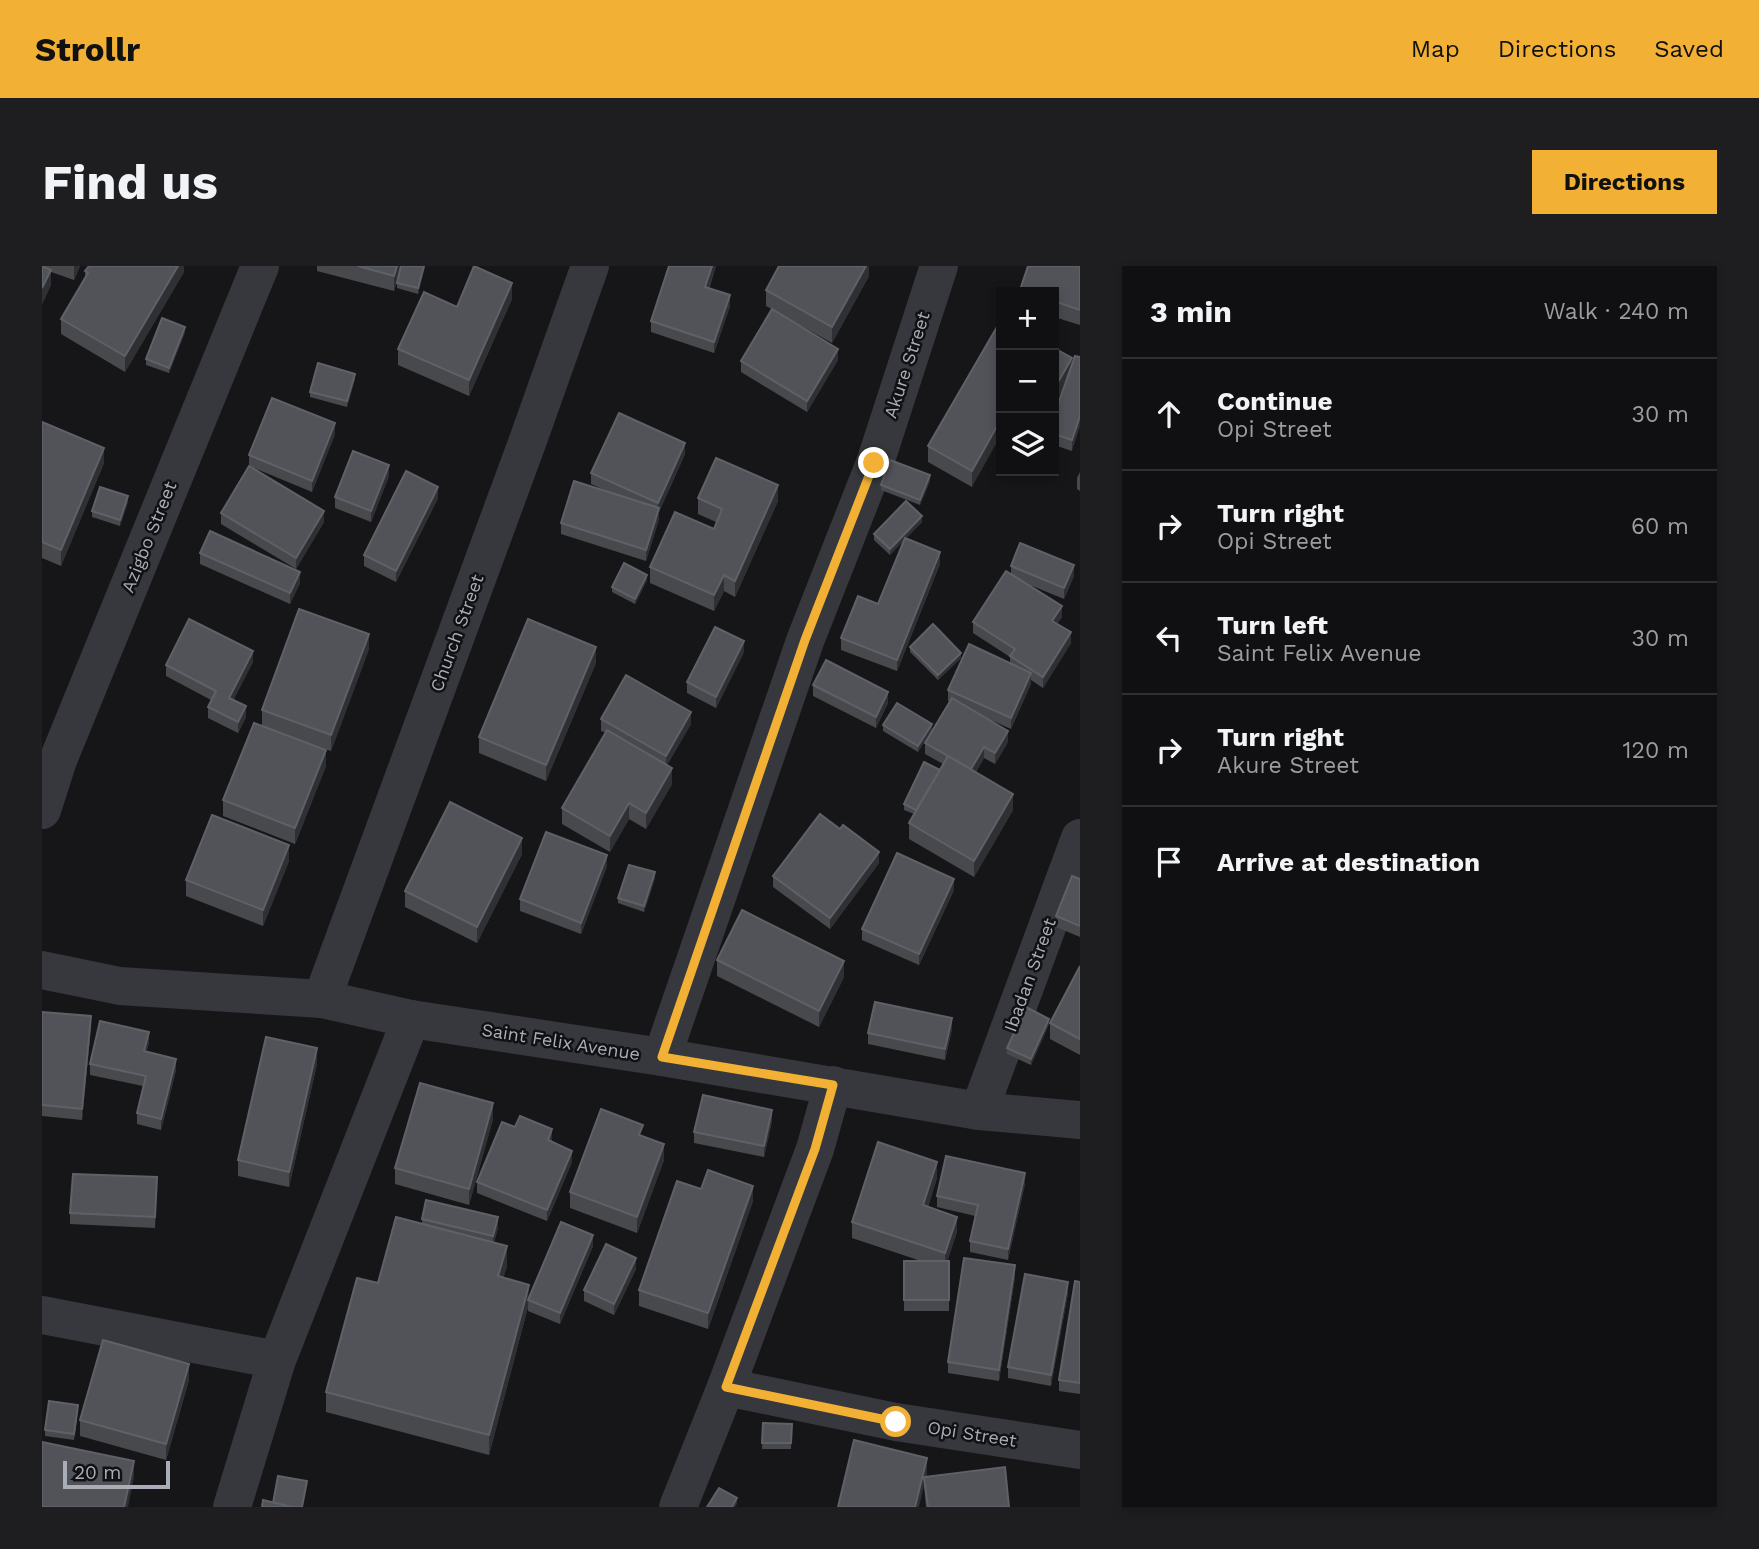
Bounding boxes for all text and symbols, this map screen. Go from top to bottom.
text: Strollr [35,30,140,69]
text: Map [1411,35,1460,63]
text: Directions [1498,35,1616,63]
text: Saved [1654,35,1724,63]
button: Directions [1532,150,1717,214]
text: Find us [42,153,218,211]
map controls [996,287,1059,476]
button: + [996,287,1059,350]
text: 3 min [1150,294,1232,329]
text: Walk · 240 m [1544,298,1689,325]
street label: Akure Street [879,308,934,421]
button: − [996,350,1059,413]
text: Continue [1217,386,1333,416]
icon: ahead [1150,395,1188,433]
text: 30 m [1632,401,1689,428]
button: layers [996,413,1059,476]
text: Opi Street [1217,416,1332,443]
route end [858,447,889,478]
street label: Azigbo Street [117,478,181,596]
text: Turn right [1217,498,1344,528]
icon: right [1150,507,1188,545]
text: 60 m [1631,513,1689,540]
text: Opi Street [1217,528,1332,555]
street label: Church Street [426,571,488,694]
text: Turn left [1217,610,1328,640]
icon: left [1150,619,1188,657]
text: 30 m [1632,625,1689,652]
text: Saint Felix Avenue [1217,640,1421,667]
text: Turn right [1217,722,1344,752]
icon: right [1150,731,1188,769]
text: 120 m [1623,737,1689,764]
text: Akure Street [1217,752,1359,779]
icon: arrive [1150,843,1188,881]
text: Arrive at destination [1217,847,1480,877]
street label: Ibadan Street [999,915,1060,1035]
street label: Saint Felix Avenue [480,1019,642,1064]
route start [880,1406,911,1437]
street label: Opi Street [926,1416,1019,1451]
scale bar [63,1458,170,1490]
text: 20 m [74,1461,121,1484]

